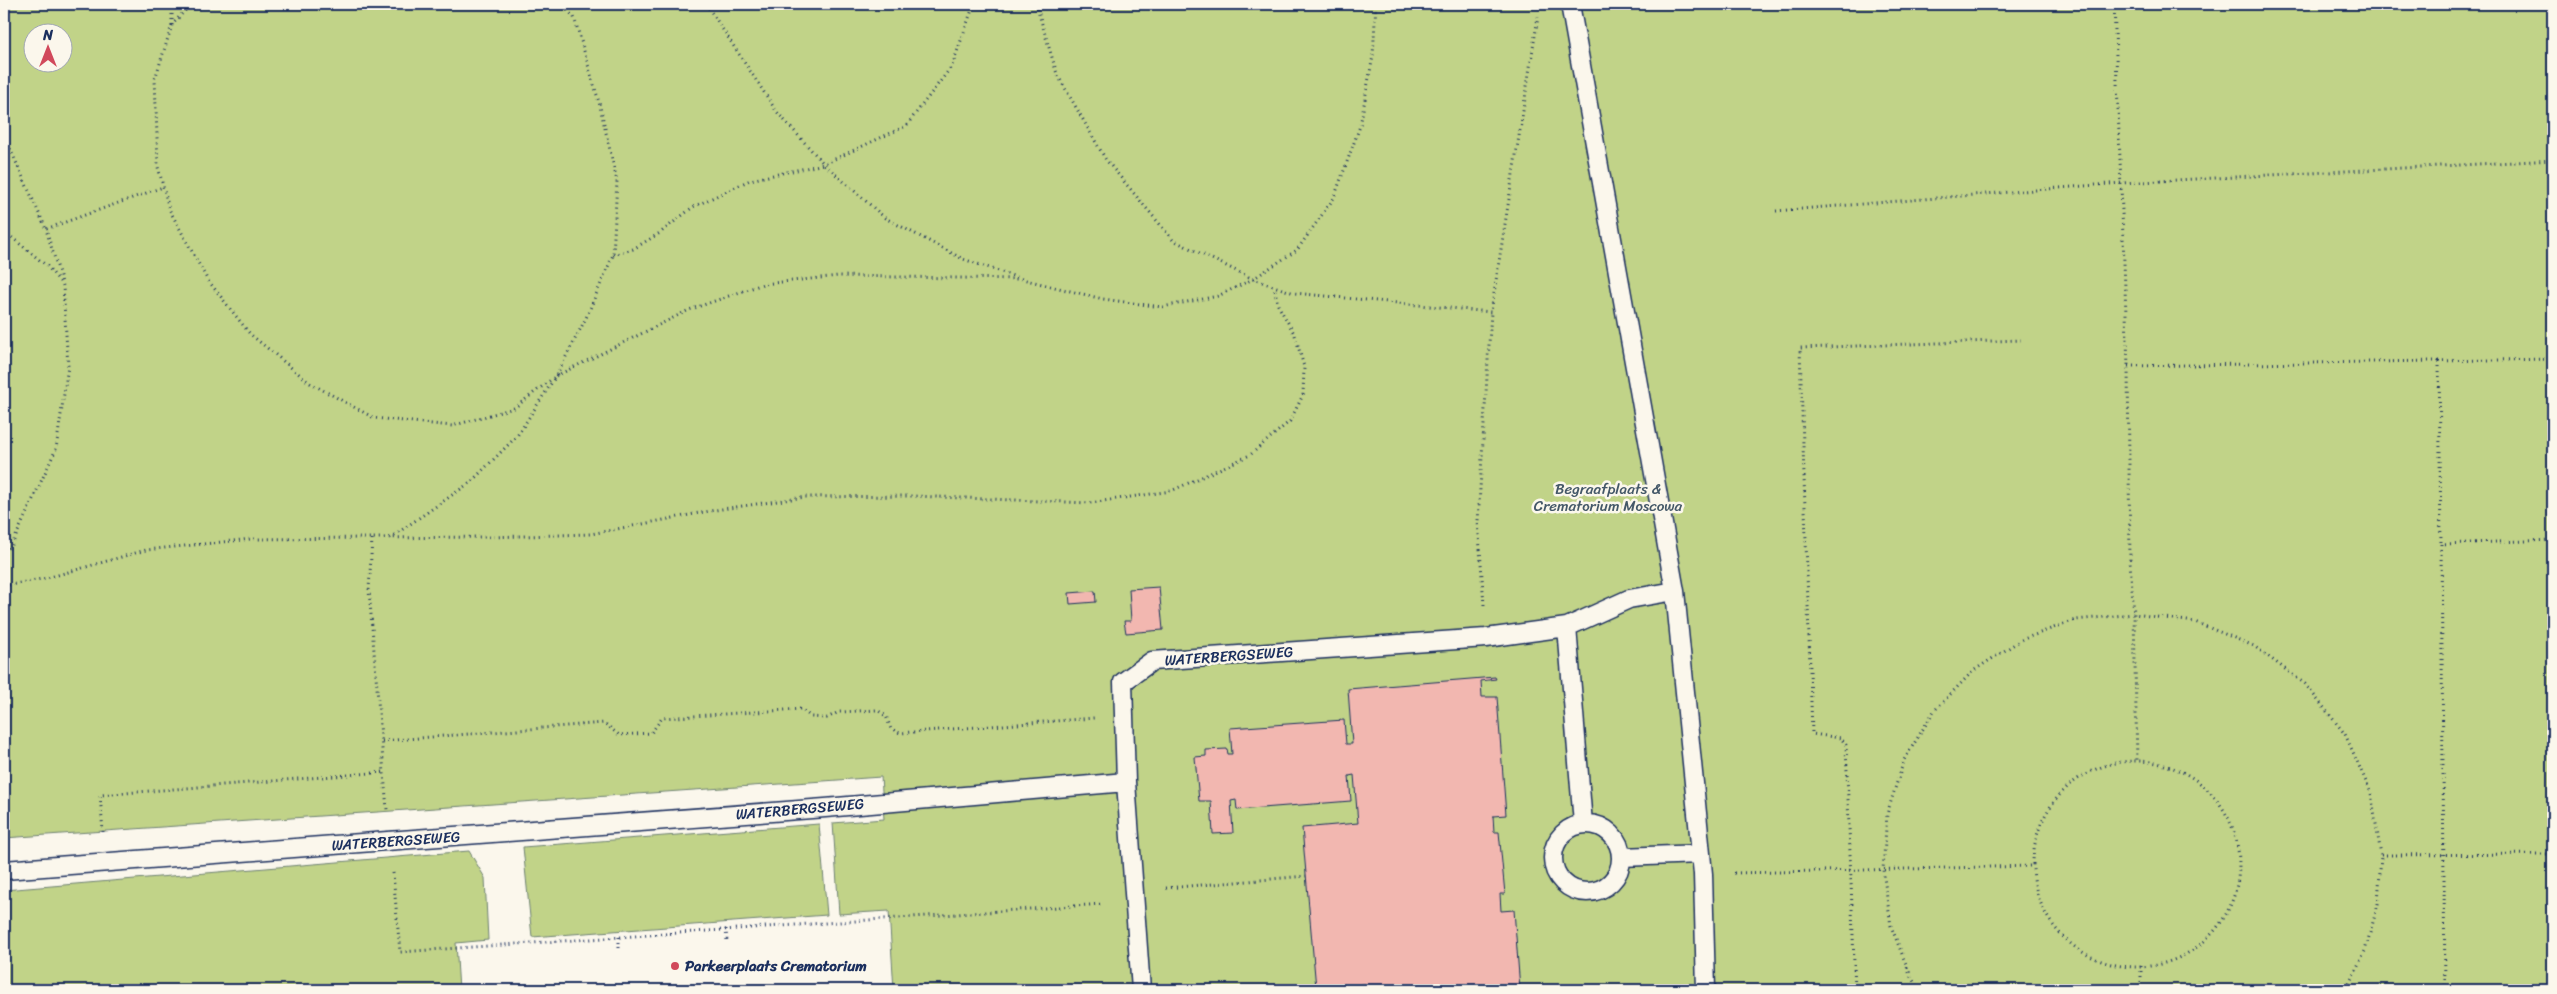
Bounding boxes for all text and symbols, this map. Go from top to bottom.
north arrow [22,22,72,72]
text: N [42,23,53,48]
park label: Begraafplaats & Crematorium Moscowa [1534,476,1683,519]
street label: WATERBERGSEWEG [1164,639,1294,673]
street label: WATERBERGSEWEG [735,790,865,828]
street label: WATERBERGSEWEG [331,824,461,858]
place label: Parkeerplaats Crematorium [685,953,867,979]
marker: Parkeerplaats Crematorium [669,960,681,972]

